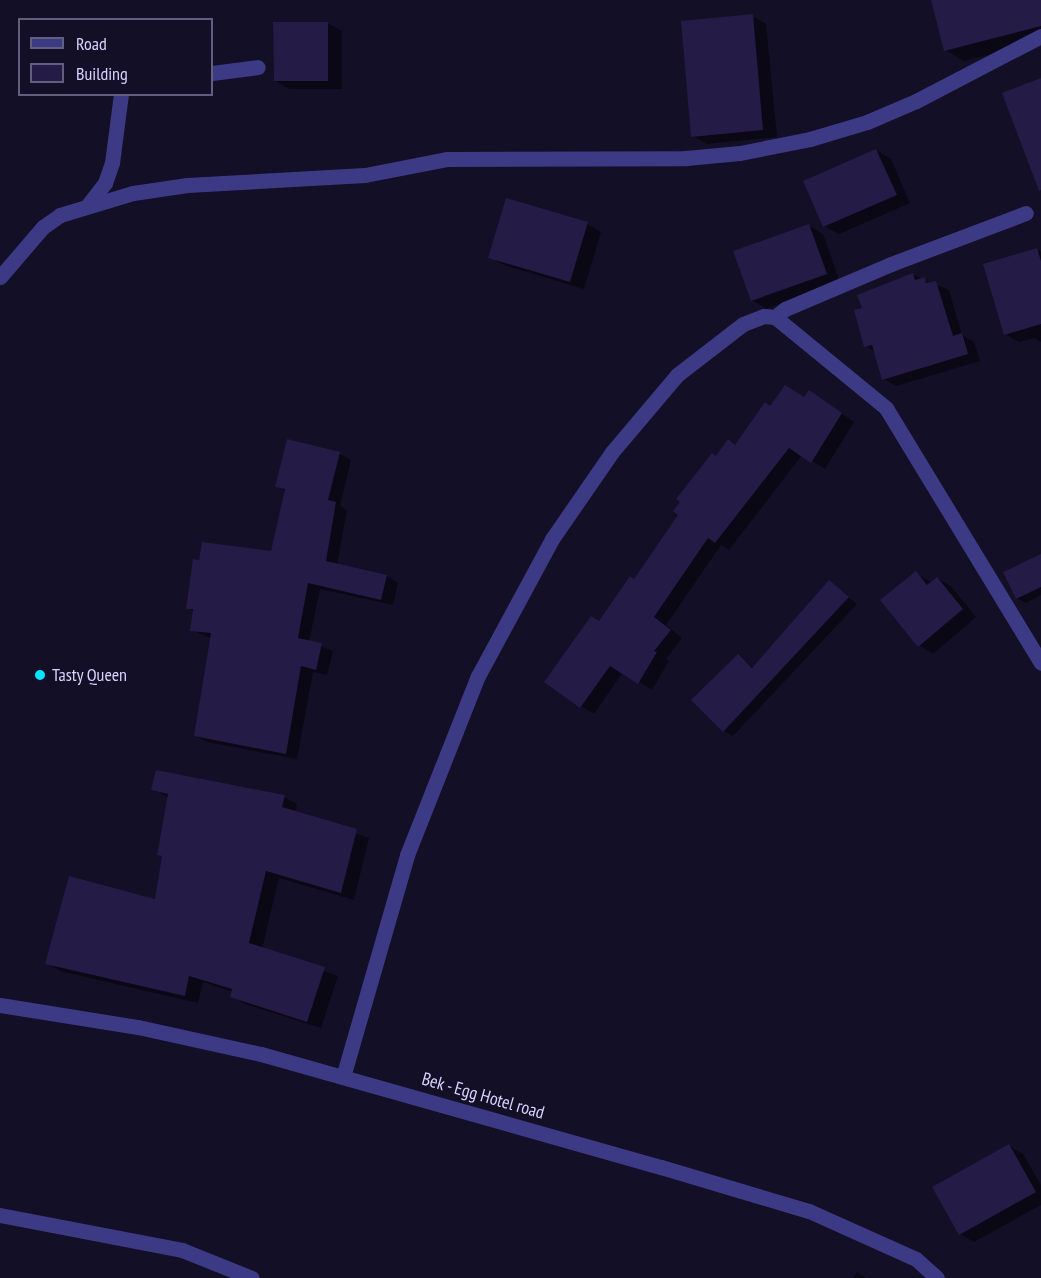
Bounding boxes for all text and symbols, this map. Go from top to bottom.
legend [18,18,213,96]
text: Road [76,32,107,55]
text: Building [76,62,128,85]
place label: Tasty Queen [52,664,128,686]
marker: Tasty Queen [33,668,47,682]
street label: Bek - Egg Hotel road [418,1068,548,1124]

